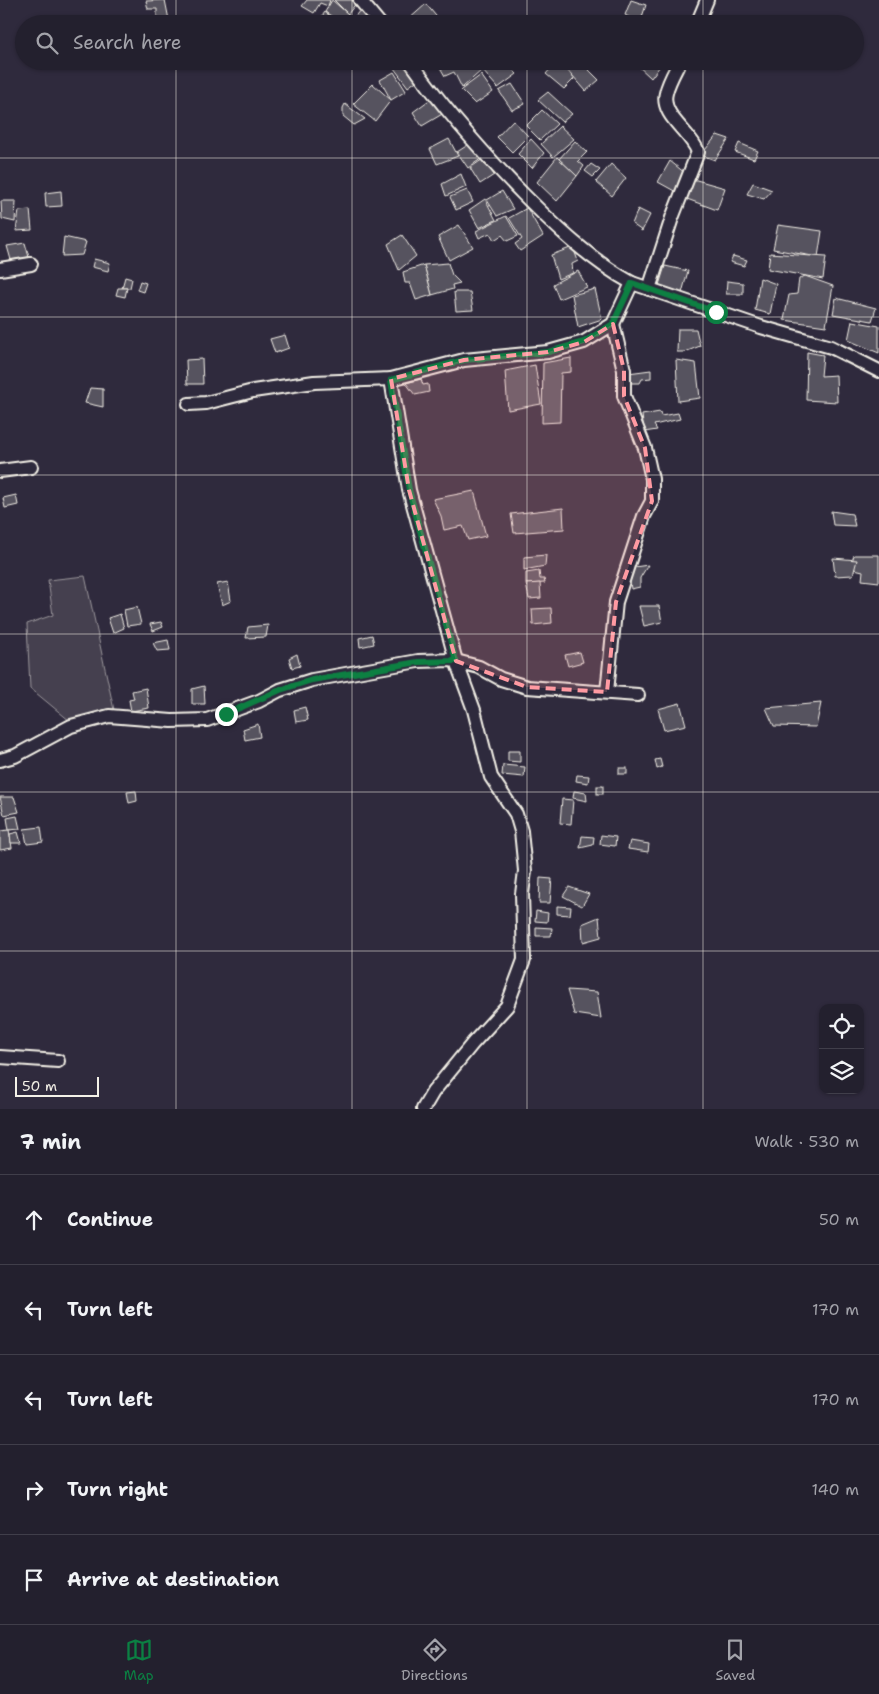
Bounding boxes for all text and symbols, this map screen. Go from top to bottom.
search box [15,15,864,70]
icon: search [33,29,61,57]
text: Search here [73,30,182,55]
route start [705,301,728,324]
route end [215,703,238,726]
map controls [819,1004,864,1094]
button: locate [819,1004,864,1049]
button: layers [819,1049,864,1094]
scale bar [15,1074,99,1097]
text: 50 m [22,1077,57,1095]
text: 7 min [20,1128,81,1156]
text: Walk · 530 m [755,1131,859,1152]
icon: ahead [20,1206,48,1234]
text: Continue [67,1207,153,1232]
text: 50 m [819,1209,859,1230]
icon: left [20,1296,48,1324]
text: Turn left [67,1297,153,1322]
text: 170 m [812,1299,859,1320]
icon: left [20,1386,48,1414]
text: Turn left [67,1387,153,1412]
text: 170 m [812,1389,859,1410]
icon: right [20,1476,48,1504]
text: Turn right [67,1477,168,1502]
text: 140 m [812,1479,859,1500]
icon: arrive [20,1566,48,1594]
text: Arrive at destination [67,1567,279,1592]
tab: Map [124,1636,154,1684]
tab: Directions [401,1636,468,1684]
tab: Saved [716,1636,755,1684]

